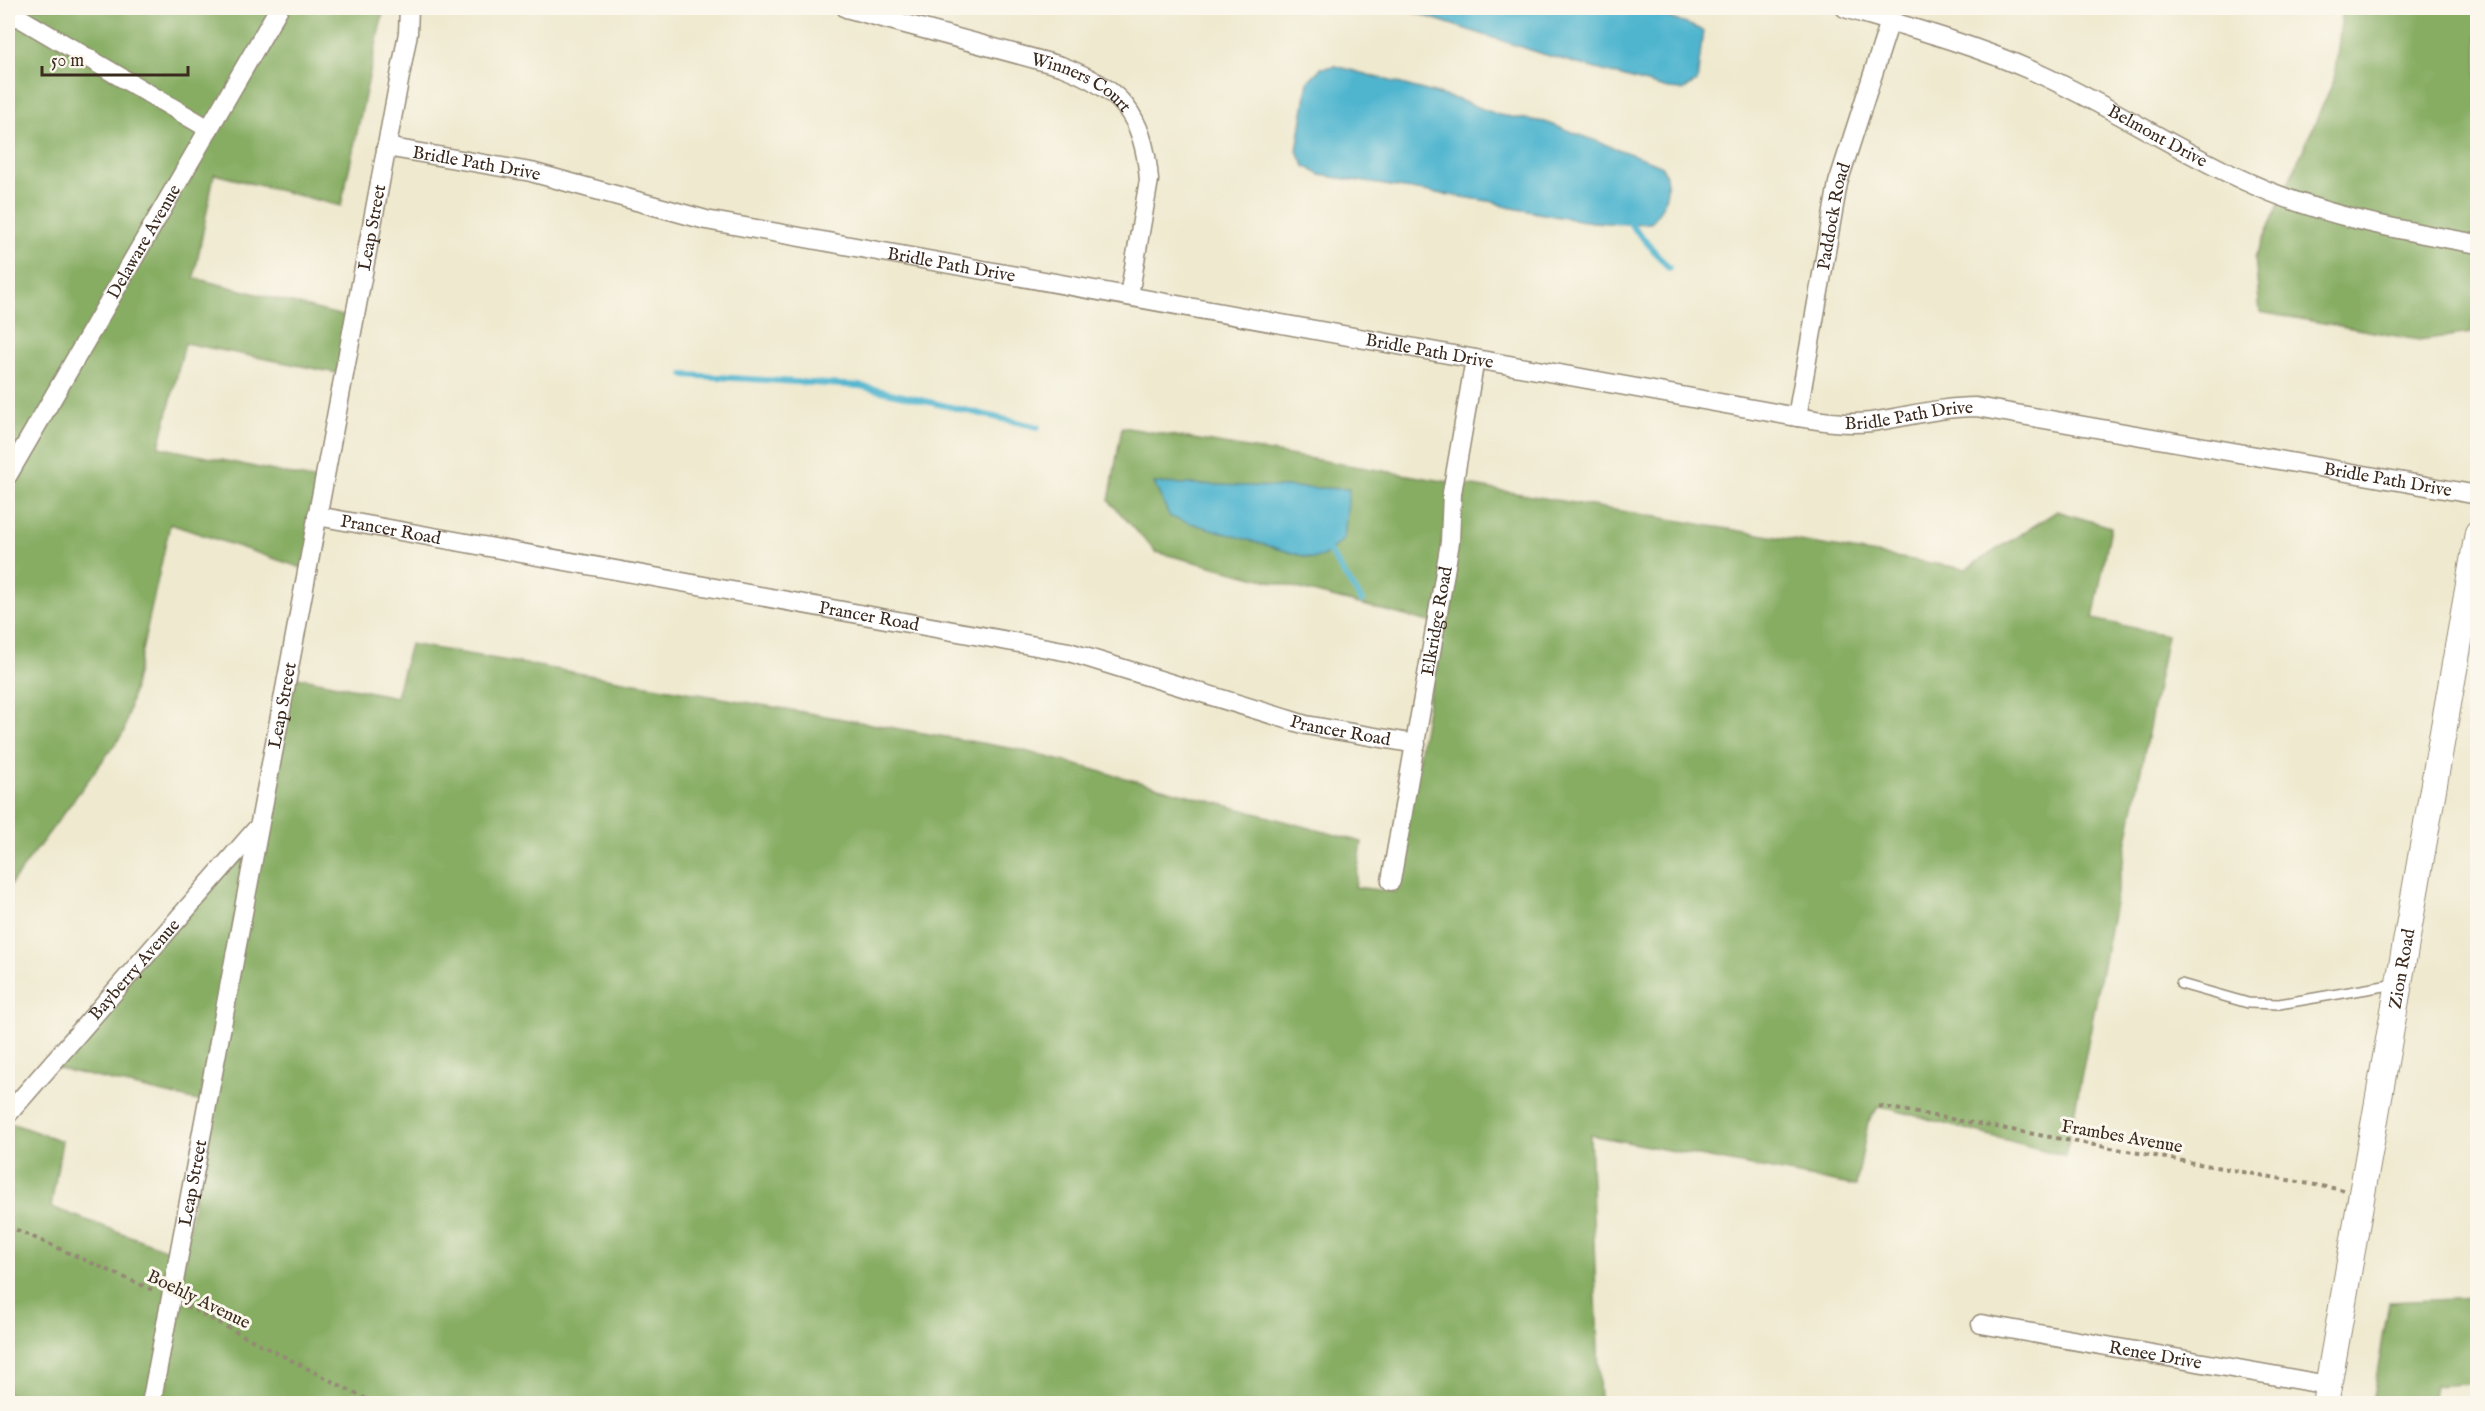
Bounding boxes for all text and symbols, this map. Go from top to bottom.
scale bar [42,39,188,77]
street label: Winners Court [1028,48,1136,118]
text: 50 m [51,50,84,73]
street label: Belmont Drive [2103,101,2211,174]
street label: Bridle Path Drive [411,142,543,187]
street label: Paddock Road [1813,160,1857,272]
street label: Delaware Avenue [103,181,187,304]
street label: Leap Street [354,183,392,273]
street label: Bridle Path Drive [885,243,1017,289]
street label: Bridle Path Drive [1364,329,1495,375]
street label: Bridle Path Drive [1844,397,1973,436]
street label: Bridle Path Drive [2322,458,2453,503]
street label: Prancer Road [338,510,443,551]
street label: Elkridge Road [1417,564,1459,678]
street label: Prancer Road [817,597,921,638]
street label: Leap Street [264,660,303,751]
street label: Prancer Road [1287,711,1392,752]
street label: Bayberry Avenue [85,915,186,1026]
street label: Zion Road [2385,927,2421,1011]
street label: Frambes Avenue [2059,1116,2184,1159]
street label: Leap Street [175,1138,213,1228]
street label: Boehly Avenue [143,1265,254,1335]
street label: Renee Drive [2107,1337,2203,1376]

